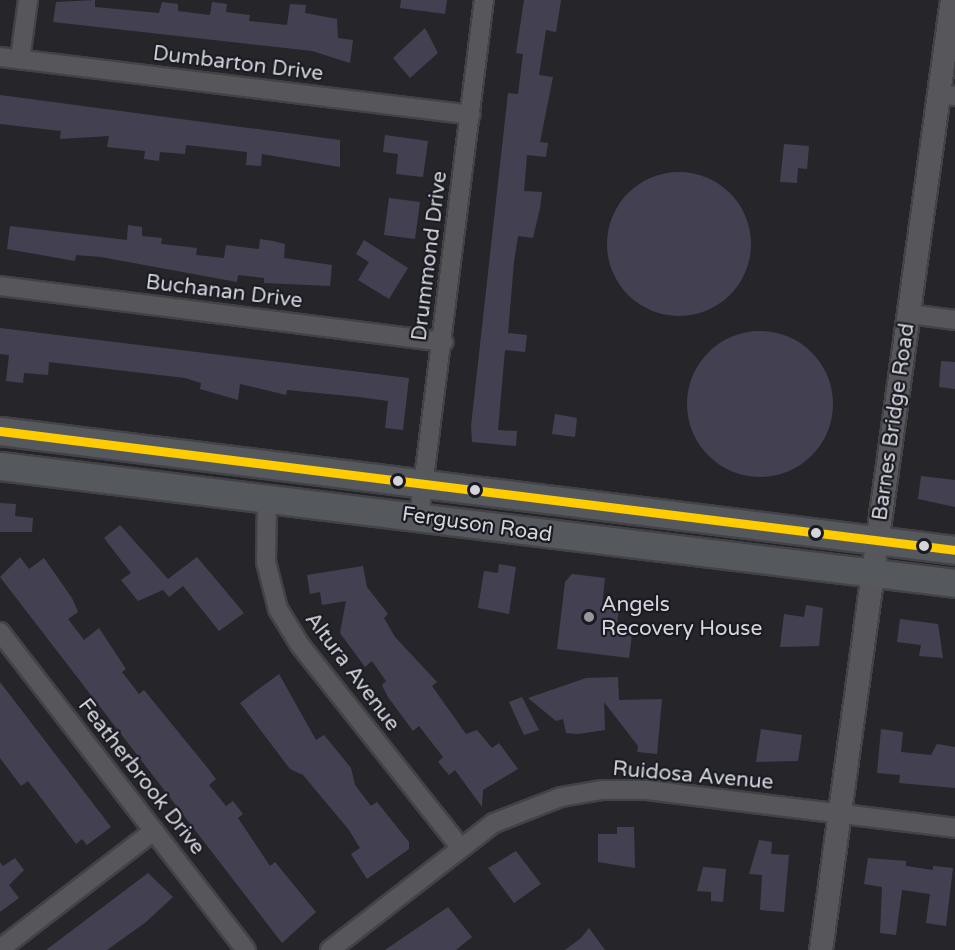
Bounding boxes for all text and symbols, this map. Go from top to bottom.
street label: Dumbarton Drive [151,41,325,87]
street label: Drummond Drive [407,170,453,342]
street label: Buchanan Drive [144,270,304,314]
street label: Barnes Bridge Road [868,322,920,522]
unlabelled marker [392,475,404,487]
unlabelled marker [469,484,481,496]
street label: Ferguson Road [400,502,554,548]
unlabelled marker [810,527,822,539]
unlabelled marker [918,540,930,552]
place label: Angels Recovery House [601,592,762,642]
street label: Altura Avenue [299,608,405,736]
marker: Angels Recovery House [582,610,596,624]
street label: Featherbrook Drive [72,694,210,860]
street label: Ruidosa Avenue [611,756,775,796]

